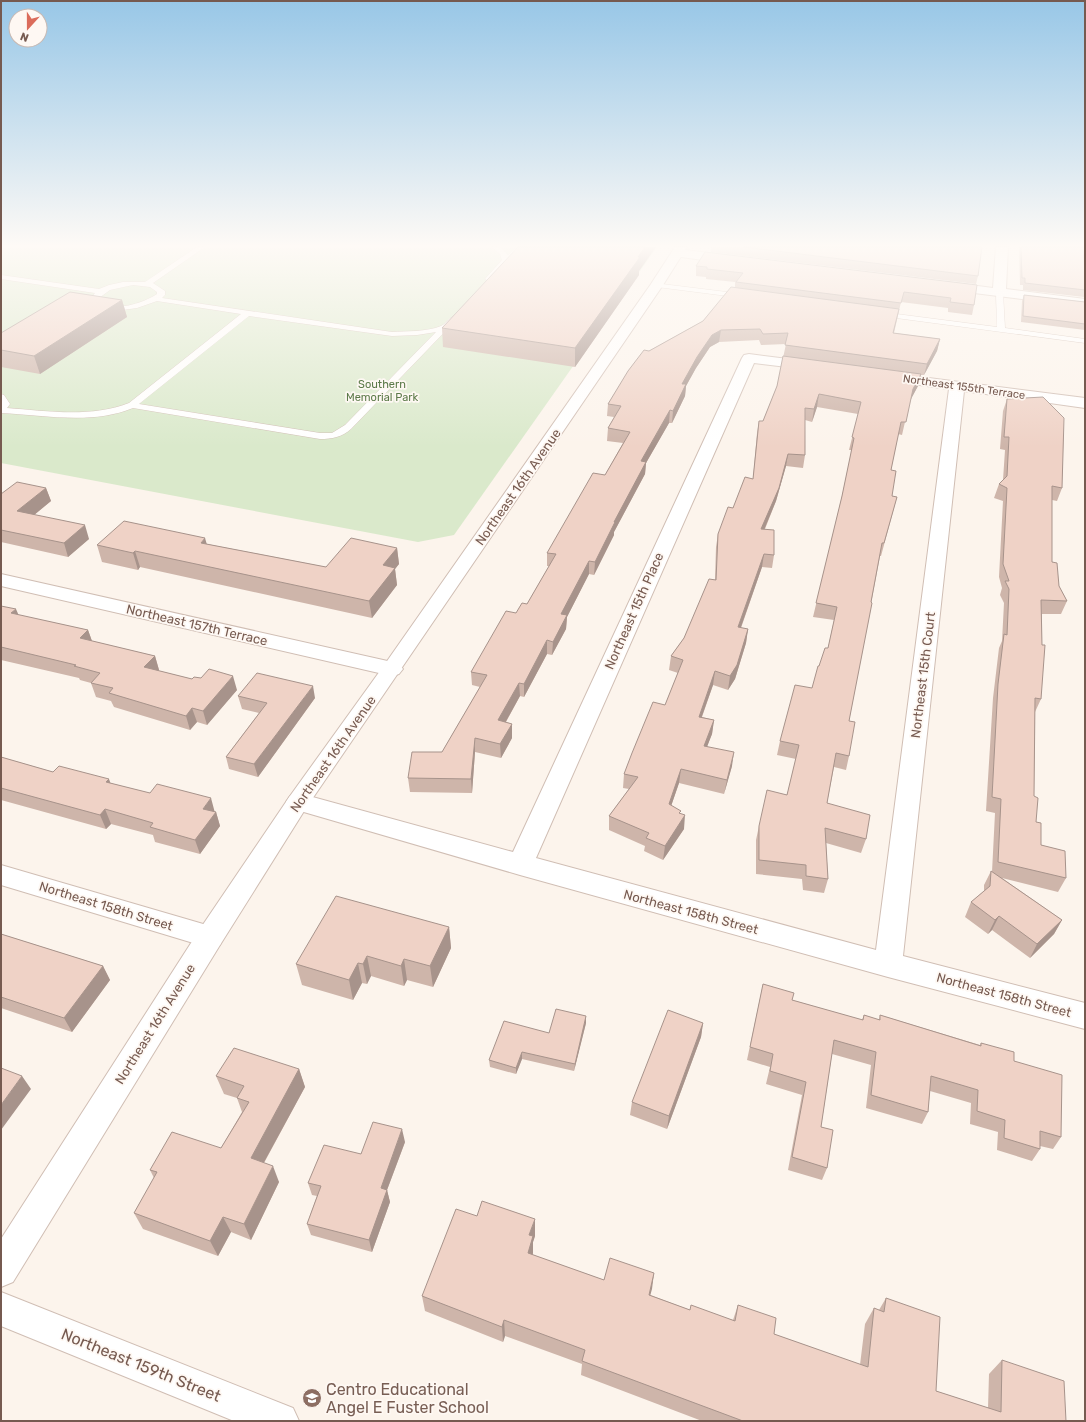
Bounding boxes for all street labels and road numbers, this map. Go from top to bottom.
street label: Northeast 155th Terrace [902,372,1026,402]
street label: Northeast 16th Avenue [472,426,564,548]
street label: Northeast 15th Place [601,550,667,672]
street label: Northeast 157th Terrace [125,601,269,649]
street label: Northeast 15th Court [908,611,938,739]
street label: Northeast 16th Avenue [287,693,379,815]
street label: Northeast 158th Street [37,878,175,934]
street label: Northeast 158th Street [622,887,760,937]
street label: Northeast 16th Avenue [112,961,198,1087]
street label: Northeast 158th Street [935,970,1073,1020]
street label: Northeast 159th Street [58,1324,224,1406]

